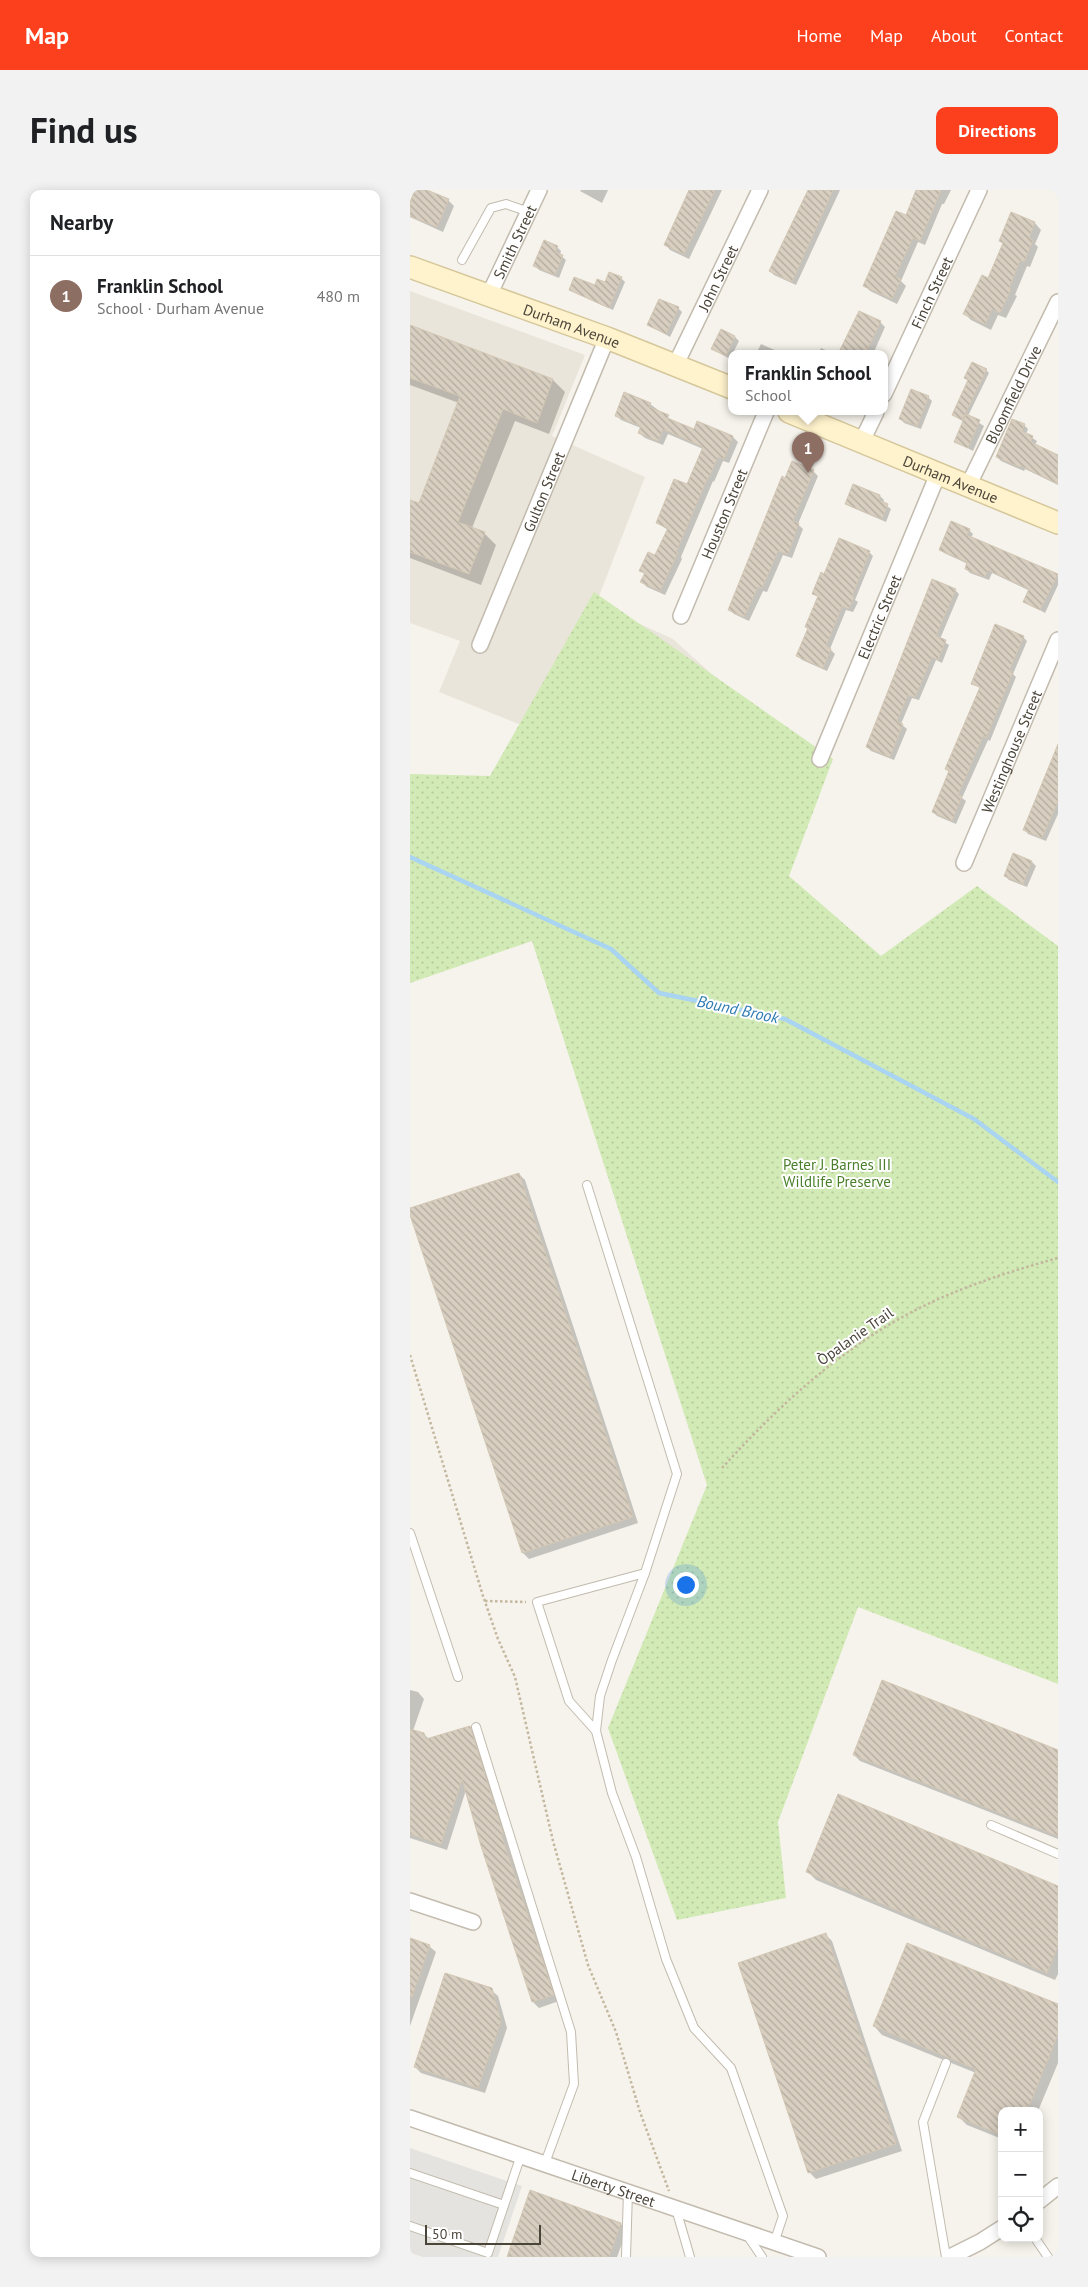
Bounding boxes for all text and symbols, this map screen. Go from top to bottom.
text: Map [25,20,69,51]
text: Home [796,24,842,47]
text: Map [870,24,903,47]
text: About [931,24,977,47]
text: Contact [1005,24,1063,47]
text: Find us [30,107,138,153]
button: Directions [936,107,1058,154]
street label: Smith Street [489,202,540,282]
text: Nearby [50,209,113,236]
street label: John Street [693,242,742,315]
street label: Finch Street [906,253,956,332]
text: Franklin School [97,274,223,298]
text: 1 [61,286,71,306]
text: 480 m [317,286,360,306]
text: School · Durham Avenue [97,298,264,318]
street label: Durham Avenue [521,299,623,352]
street label: Bloomfield Drive [981,342,1045,447]
popup [728,350,888,415]
text: Franklin School [745,361,871,385]
text: School [745,385,791,405]
pin: 1 [792,432,824,473]
street label: Gulton Street [518,449,569,535]
street label: Durham Avenue [900,451,1001,507]
street label: Houston Street [696,466,751,562]
street label: Electric Street [853,572,905,662]
street label: Westinghouse Street [977,687,1045,816]
water label: Bound Brook [695,991,781,1028]
park label: Peter J. Barnes III Wildlife Preserve [783,1155,891,1191]
street label: Òpalanie Trail [813,1302,897,1369]
your location [673,1572,699,1598]
map controls [998,2107,1043,2242]
button: + [998,2107,1043,2152]
button: − [998,2152,1043,2197]
street label: Liberty Street [569,2164,658,2210]
button: locate [998,2197,1043,2242]
scale bar [425,2222,541,2245]
text: 50 m [432,2225,462,2243]

